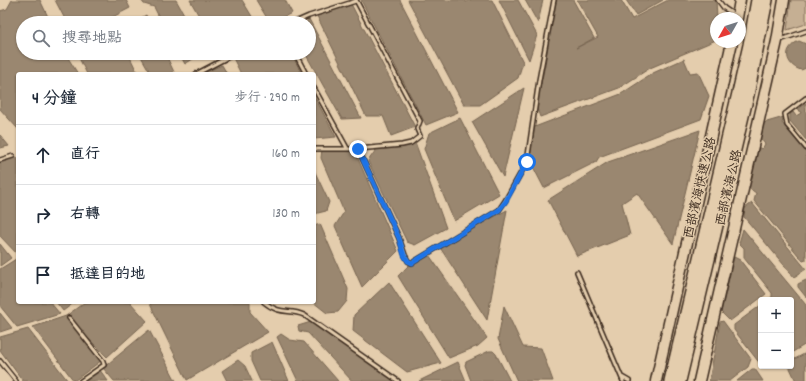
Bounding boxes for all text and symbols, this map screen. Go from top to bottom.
north arrow [710,12,746,48]
search box [16,16,316,60]
icon: search [30,27,52,49]
text: 搜尋地點 [62,28,122,50]
text: 4 分鐘 [32,88,77,112]
text: 步行 · 290 m [234,89,300,108]
street label: 西部濱海快速公路 [680,135,722,241]
route end [349,140,367,158]
icon: ahead [32,144,54,166]
text: 直行 [70,144,100,166]
text: 160 m [272,145,300,164]
street label: 西部濱海公路 [712,148,748,228]
route start [518,153,536,171]
icon: right [32,204,54,226]
text: 右轉 [70,204,100,226]
text: 130 m [272,205,300,224]
icon: arrive [32,264,54,286]
text: 抵達目的地 [70,264,145,286]
map controls [758,297,794,369]
button: + [758,297,794,333]
button: − [758,333,794,369]

